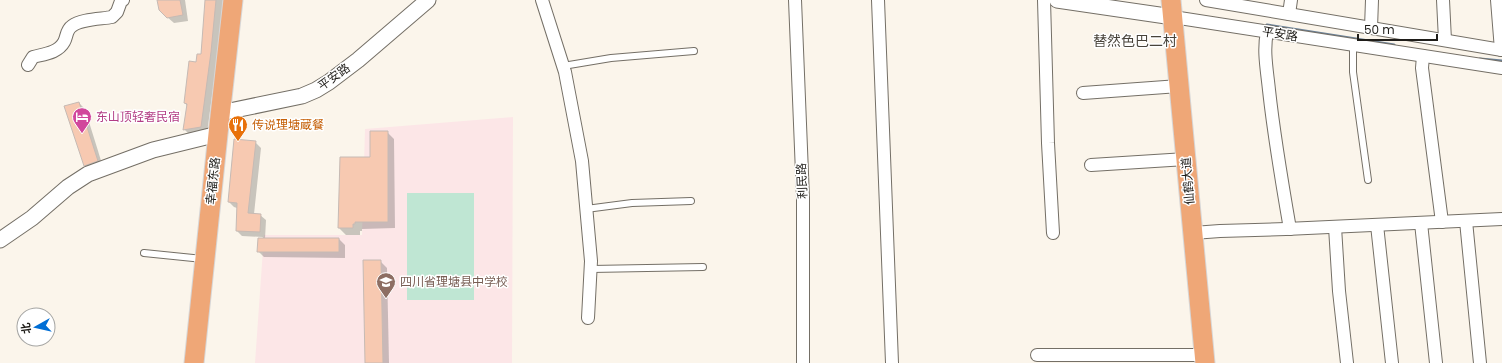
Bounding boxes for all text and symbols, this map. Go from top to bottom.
scale bar [1358,16,1437,42]
text: 50 m [1364,21,1395,38]
street label: 平安路 [1261,22,1299,45]
district label: 替然色巴二村 [1093,31,1177,51]
street label: 平安路 [314,59,353,94]
hotel icon: 东山顶轻奢民宿 [71,106,93,134]
place label: 东山顶轻奢民宿 [96,108,180,125]
restaurant icon: 传说理塘蔵餐 [227,114,249,142]
place label: 传说理塘蔵餐 [252,116,324,133]
street label: 幸福东路 [202,156,223,206]
street label: 仙鹤大道 [1177,156,1198,206]
street label: 利民路 [792,163,811,199]
school or university icon: 四川省理塘县中学校 [375,271,397,299]
place label: 四川省理塘县中学校 [400,273,508,290]
north arrow [16,307,56,347]
text: 北 [17,322,35,335]

